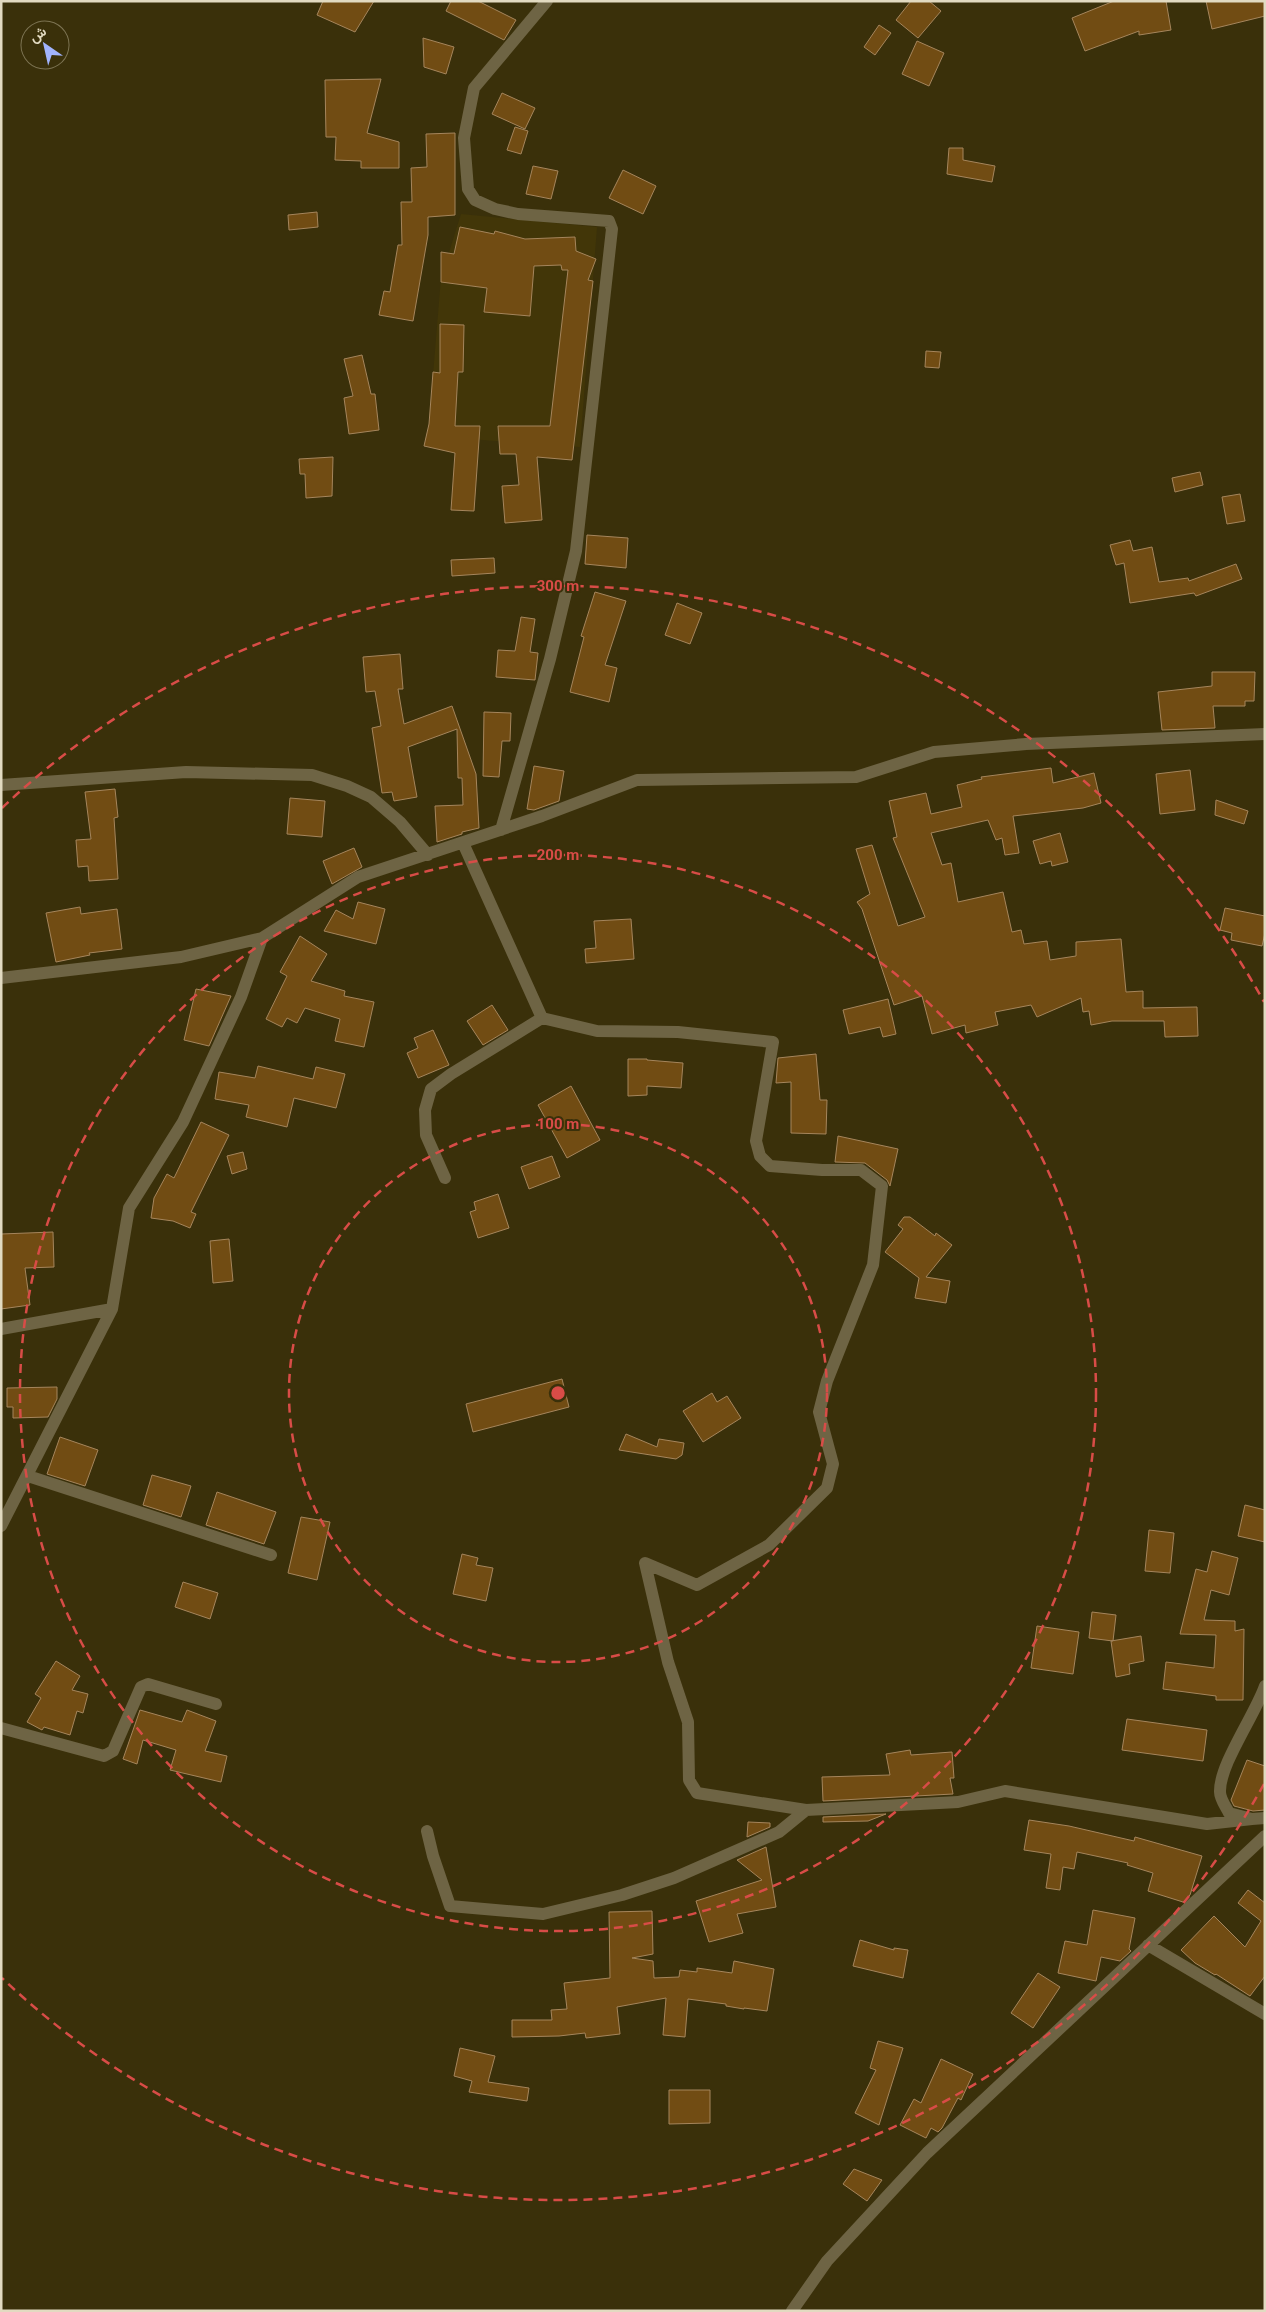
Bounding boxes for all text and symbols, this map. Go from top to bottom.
north arrow [20,20,70,70]
text: ش [26,23,50,46]
text: 300 m [537,577,579,595]
text: 200 m [537,846,579,864]
text: 100 m [537,1115,579,1133]
centre of rings [549,1384,567,1402]

